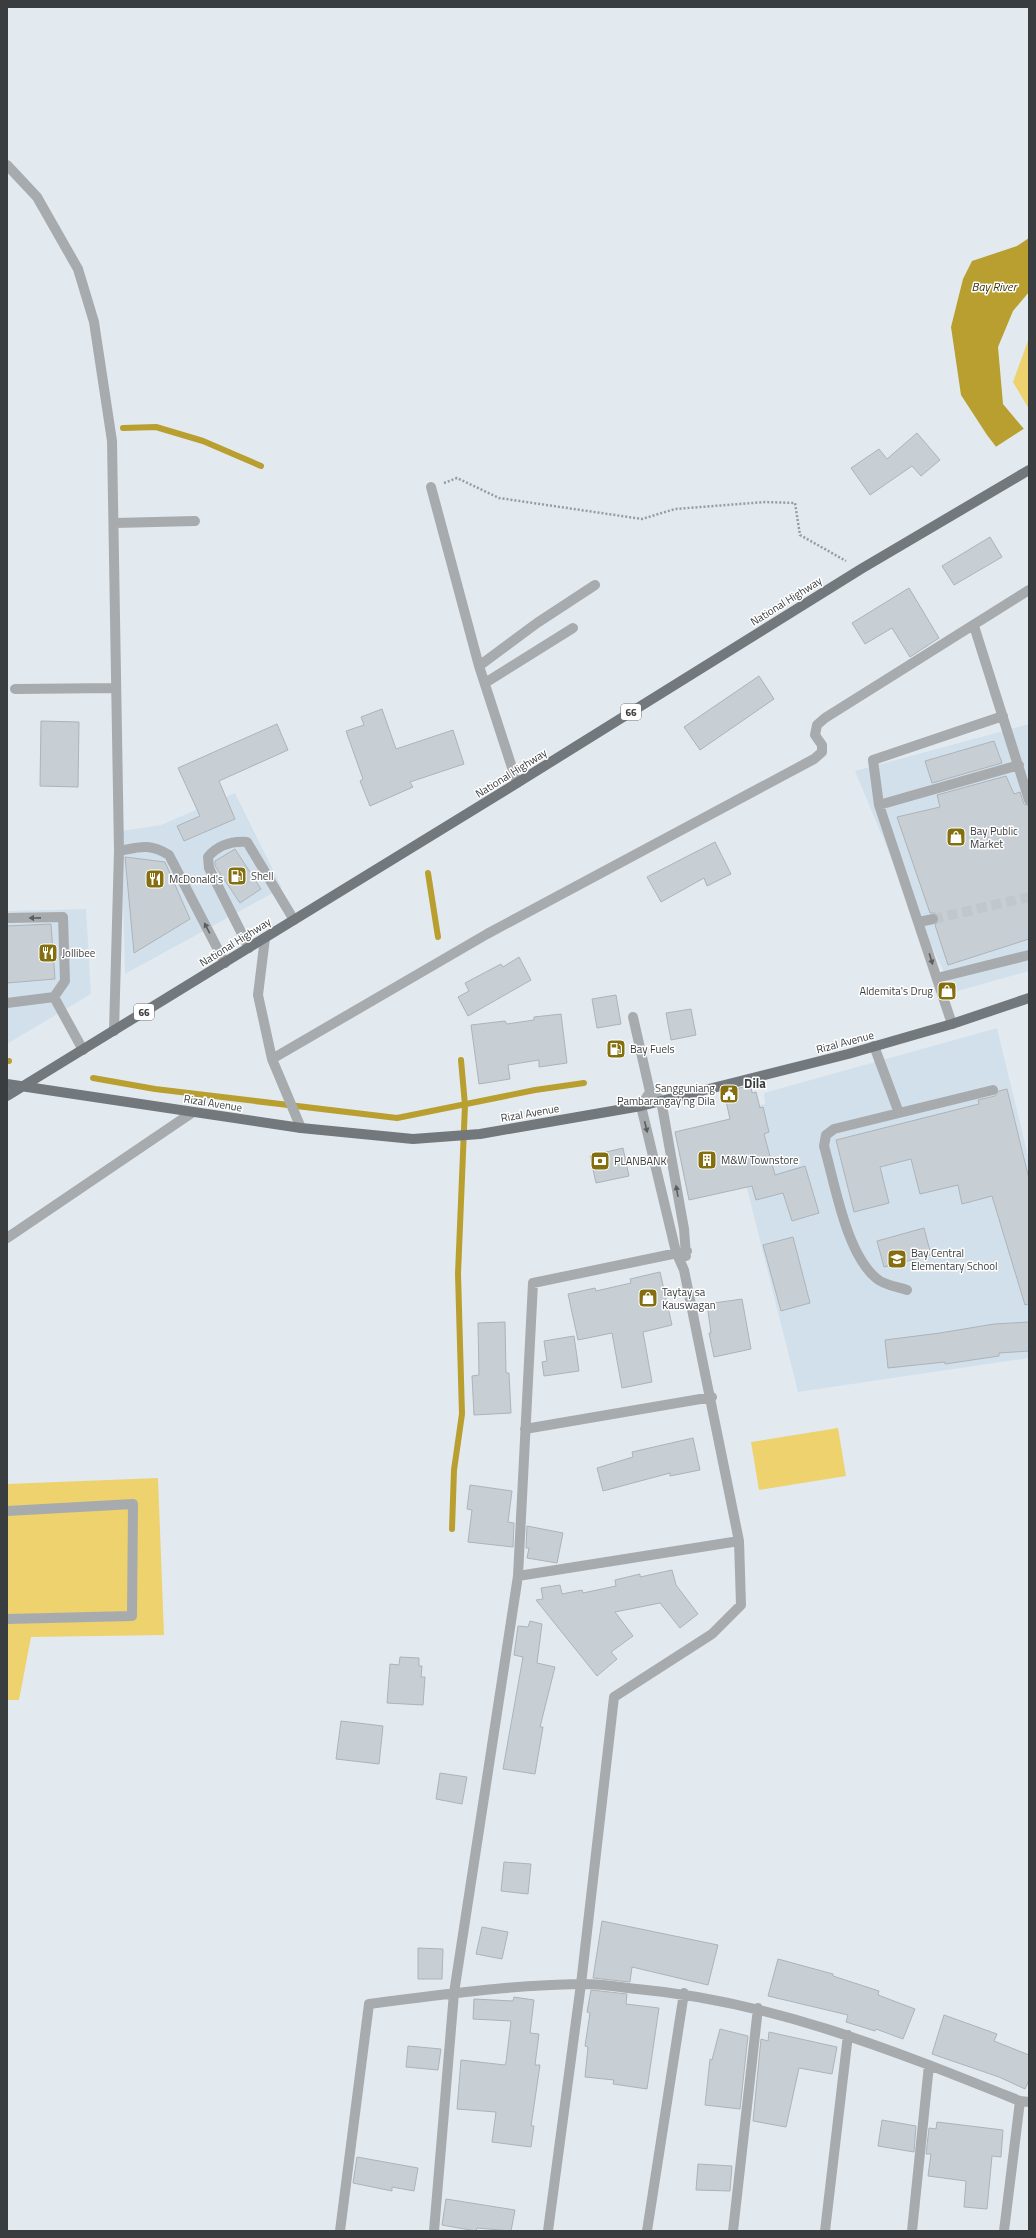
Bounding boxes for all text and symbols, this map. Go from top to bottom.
water label: Bay River [972,277,1019,296]
street label: National Highway [747,572,826,629]
road number: 66 [621,704,641,720]
street label: National Highway [472,744,551,801]
place label: Bay Public Market [970,823,1018,852]
shop icon: Bay Public Market [945,826,967,848]
fuel station icon: Shell [226,865,248,887]
restaurant icon: McDonald's [144,868,166,890]
place label: Shell [251,868,274,884]
place label: McDonald's [169,871,223,887]
street label: National Highway [196,913,275,970]
one-way arrow [28,915,41,921]
one-way arrow [204,922,210,934]
restaurant icon: Jollibee [37,942,59,964]
place label: Jollibee [62,945,96,961]
one-way arrow [928,954,934,966]
shop icon: Aldemita's Drug [936,980,958,1002]
place label: Aldemita's Drug [859,983,933,999]
road number: 66 [134,1004,154,1020]
street label: Rizal Avenue [814,1027,876,1057]
fuel station icon: Bay Fuels [605,1038,627,1060]
place label: Bay Fuels [630,1041,675,1057]
district label: Dila [744,1073,766,1093]
place label: Sangguniang Pambarangay ng Dila [617,1080,715,1109]
public building icon: Sangguniang Pambarangay ng Dila [718,1083,740,1105]
street label: Rizal Avenue [183,1090,244,1116]
street label: Rizal Avenue [500,1100,561,1126]
one-way arrow [643,1121,649,1133]
building icon: M&W Townstore [696,1149,718,1171]
bank icon: PLANBANK [589,1150,611,1172]
place label: M&W Townstore [721,1152,799,1168]
place label: PLANBANK [614,1153,667,1169]
one-way arrow [674,1185,680,1197]
place label: Bay Central Elementary School [911,1245,998,1274]
school or university icon: Bay Central Elementary School [886,1248,908,1270]
place label: Taytay sa Kauswagan [662,1284,716,1313]
shop icon: Taytay sa Kauswagan [637,1287,659,1309]

